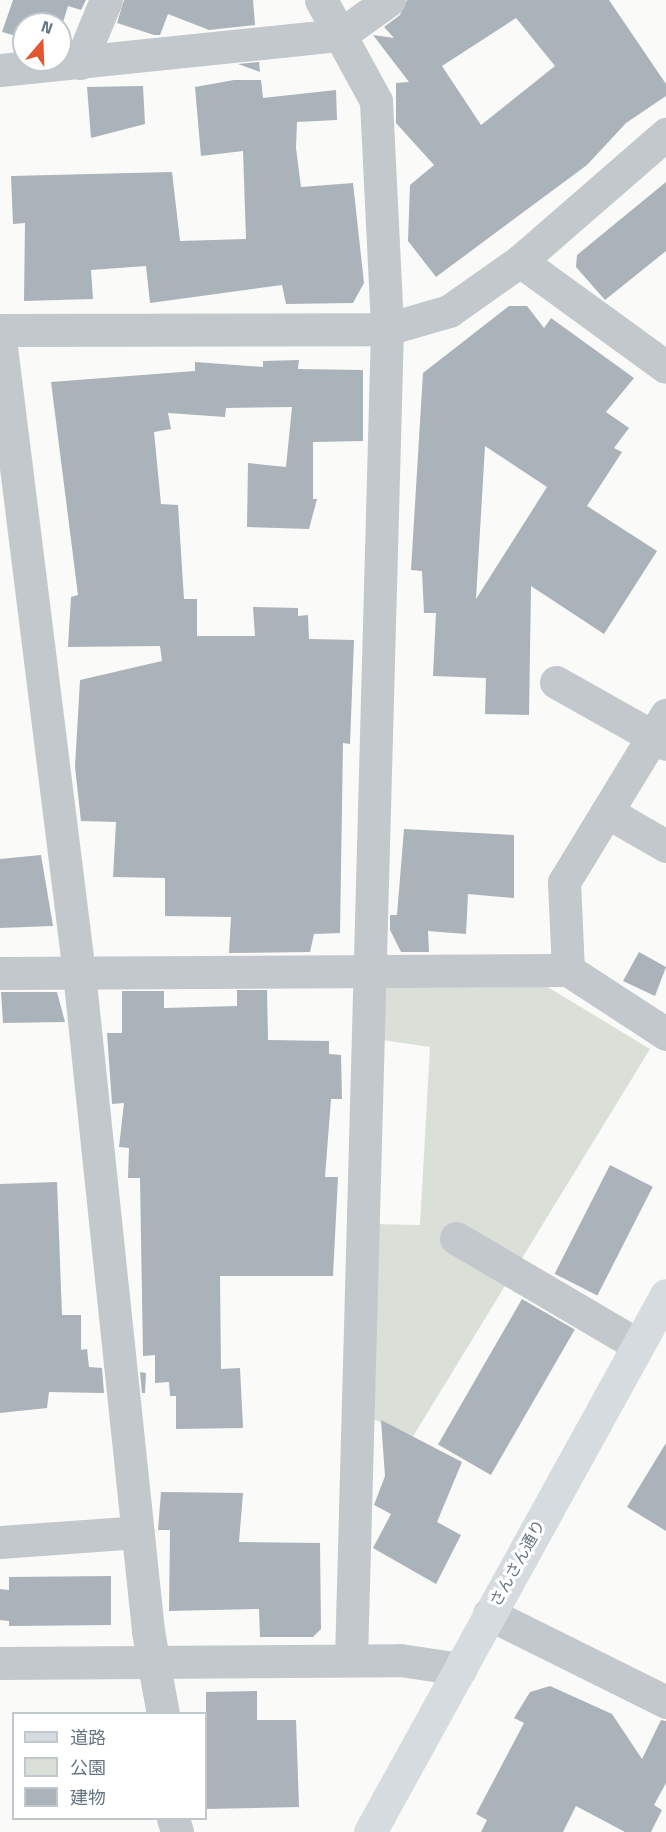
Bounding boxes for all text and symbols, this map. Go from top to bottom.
north arrow [12,12,72,72]
text: N [38,14,56,40]
street label: さんさん通り [485,1516,549,1610]
legend [12,1712,207,1820]
text: 道路 [70,1724,106,1751]
text: 公園 [70,1754,106,1781]
text: 建物 [70,1784,106,1811]

